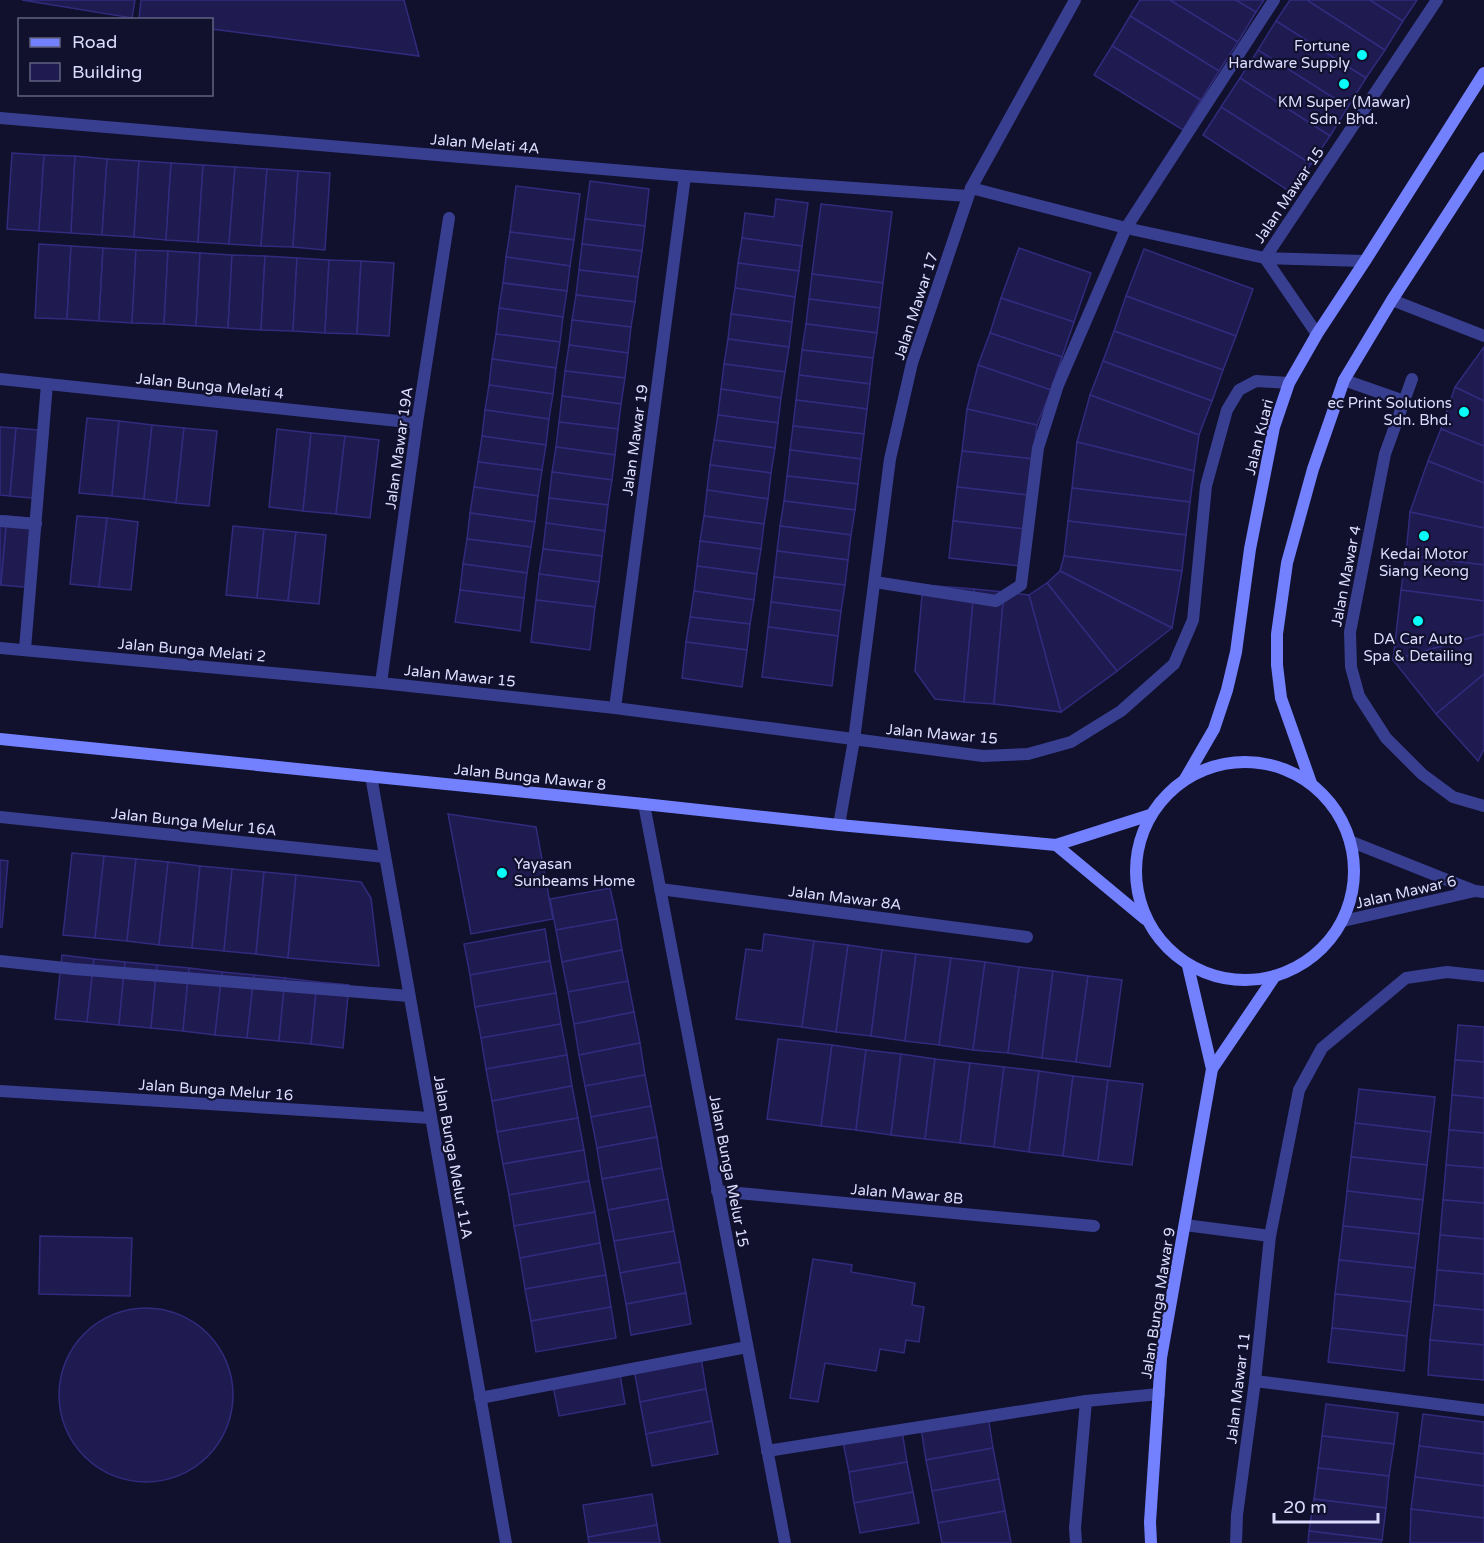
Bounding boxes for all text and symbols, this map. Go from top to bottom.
legend [18,18,213,96]
text: Road [72,31,117,53]
place label: Fortune Hardware Supply [1228,37,1350,72]
marker: Fortune Hardware Supply [1355,48,1369,62]
text: Building [72,61,142,83]
marker: KM Super (Mawar) Sdn. Bhd. [1337,77,1351,91]
place label: KM Super (Mawar) Sdn. Bhd. [1278,93,1410,128]
street label: Jalan Melati 4A [430,130,540,158]
street label: Jalan Mawar 15 [1250,143,1328,247]
street label: Jalan Mawar 17 [890,250,942,362]
street label: Jalan Bunga Melati 4 [135,369,285,403]
street label: Jalan Mawar 19 [618,383,652,497]
street label: Jalan Mawar 19A [382,386,416,510]
place label: ec Print Solutions Sdn. Bhd. [1327,394,1452,429]
street label: Jalan Kuari [1241,397,1277,477]
marker: ec Print Solutions Sdn. Bhd. [1457,405,1471,419]
street label: Jalan Mawar 4 [1327,524,1365,628]
marker: Kedai Motor Siang Keong [1417,529,1431,543]
place label: Kedai Motor Siang Keong [1379,545,1469,580]
marker: DA Car Auto Spa & Detailing [1411,614,1425,628]
place label: DA Car Auto Spa & Detailing [1363,630,1473,665]
street label: Jalan Bunga Melati 2 [117,635,267,665]
street label: Jalan Mawar 15 [403,661,517,691]
street label: Jalan Mawar 15 [885,720,999,748]
street label: Jalan Bunga Mawar 8 [453,760,607,794]
street label: Jalan Bunga Melur 16A [110,804,278,840]
place label: Yayasan Sunbeams Home [514,855,635,890]
marker: Yayasan Sunbeams Home [495,866,509,880]
street label: Jalan Mawar 6 [1354,872,1458,912]
street label: Jalan Mawar 8A [787,882,903,914]
street label: Jalan Bunga Melur 11A [430,1074,476,1240]
street label: Jalan Bunga Melur 16 [138,1076,294,1104]
street label: Jalan Bunga Melur 15 [705,1093,753,1249]
street label: Jalan Mawar 8B [850,1180,964,1208]
street label: Jalan Bunga Mawar 9 [1137,1226,1179,1380]
street label: Jalan Mawar 11 [1222,1331,1254,1445]
scale bar [1274,1486,1378,1524]
text: 20 m [1283,1496,1327,1518]

